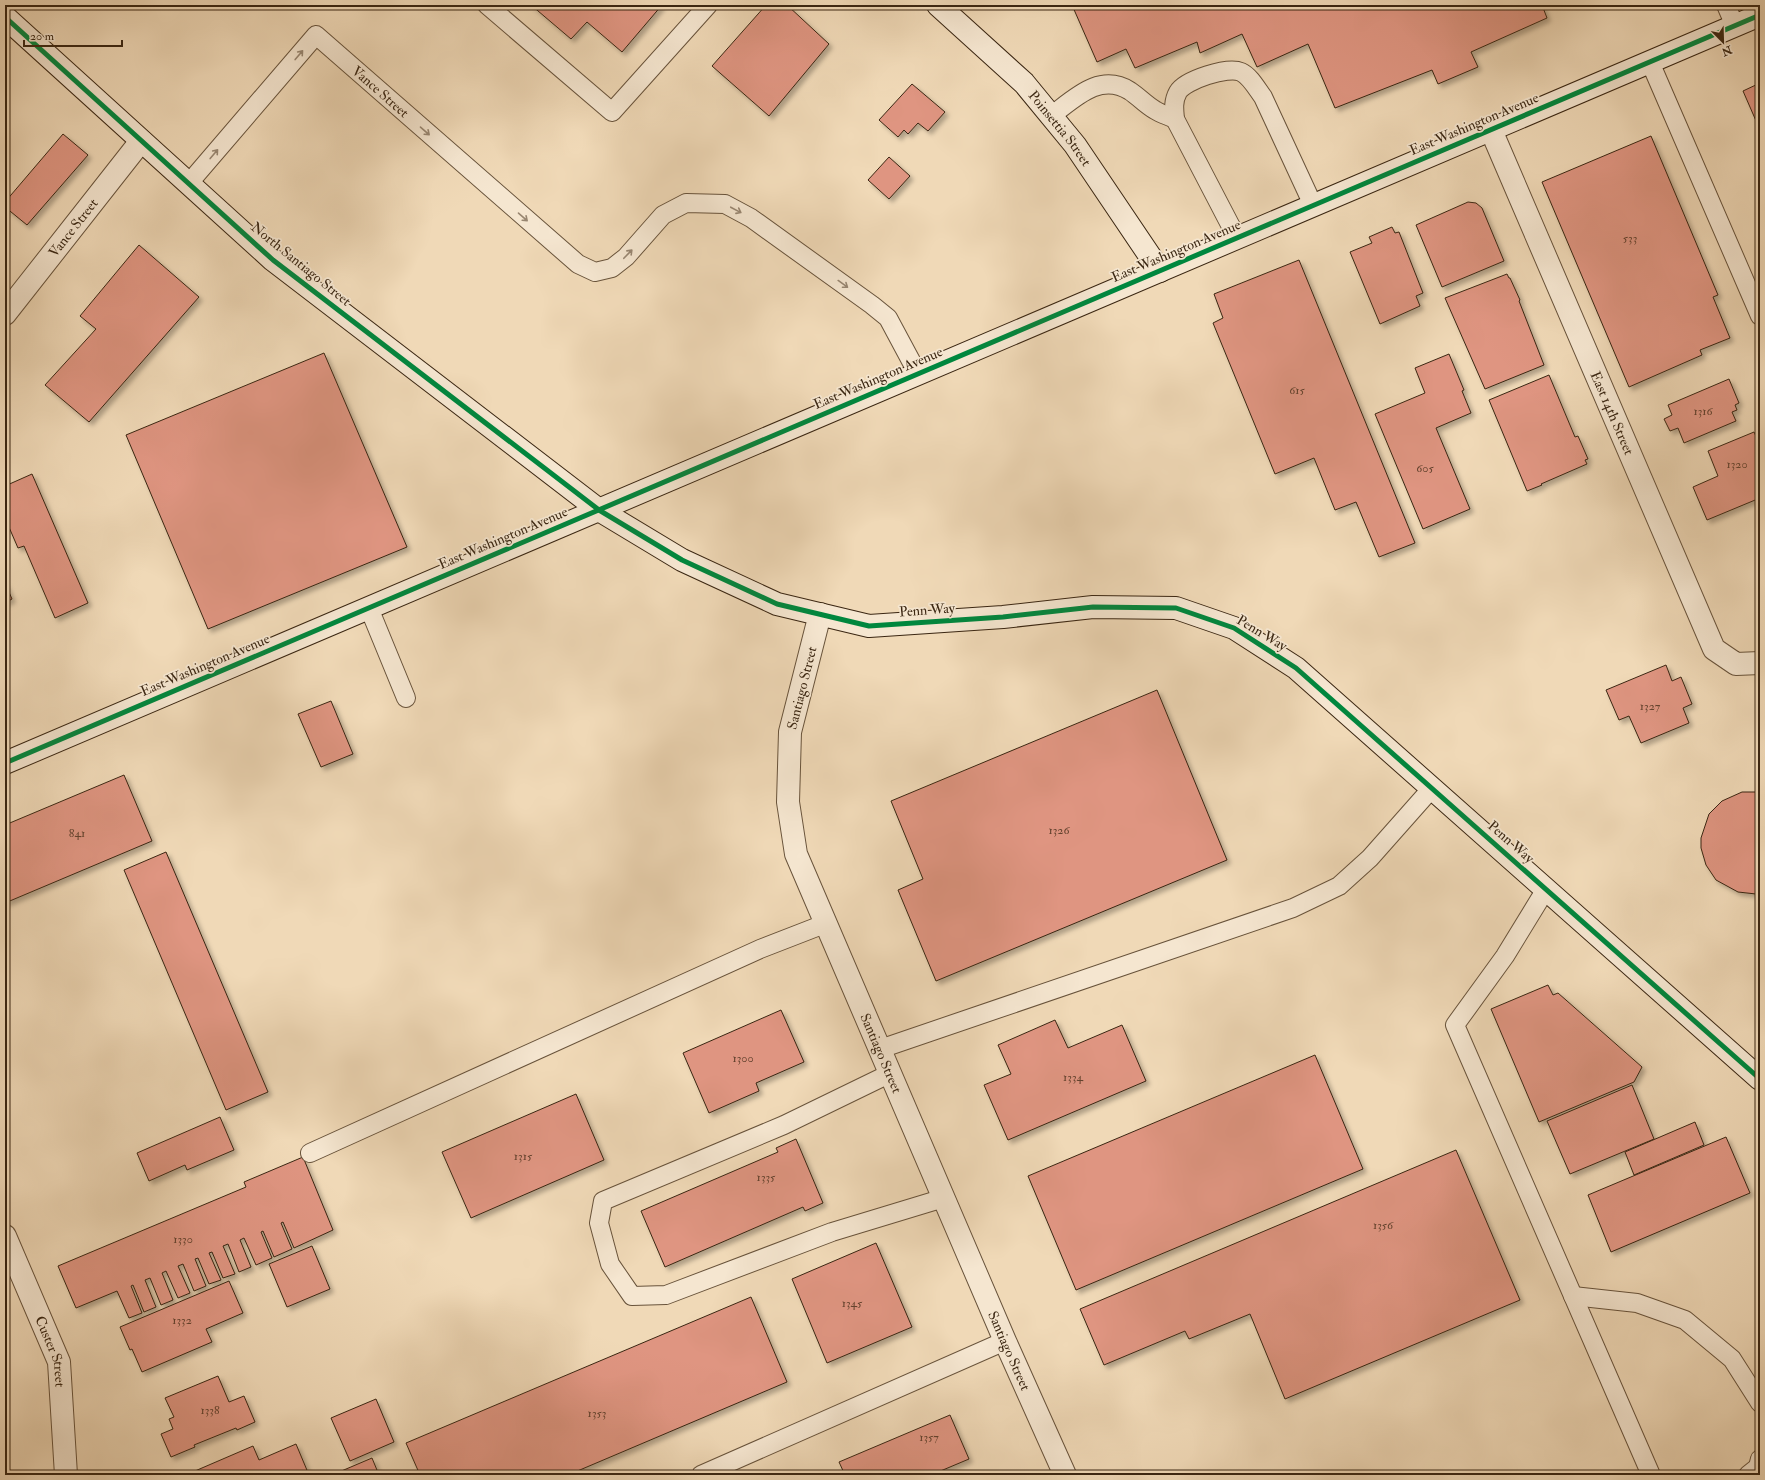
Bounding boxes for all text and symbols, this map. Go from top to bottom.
scale bar [24,22,122,48]
north arrow [1703,22,1743,62]
text: 20 m [30,29,55,44]
text: N [1719,42,1735,59]
one-way arrow [294,50,303,60]
street label: Vance Street [349,62,413,121]
street label: Poinsettia Street [1025,87,1095,169]
street label: East Washington Avenue [1407,89,1541,159]
one-way arrow [420,126,430,135]
one-way arrow [209,148,218,159]
street label: Vance Street [45,194,102,260]
one-way arrow [730,207,742,215]
one-way arrow [518,212,528,221]
street label: East Washington Avenue [1109,216,1243,286]
street label: North Santiago Street [247,218,355,310]
house number: 533 [1623,231,1637,246]
one-way arrow [623,249,633,259]
one-way arrow [837,280,848,288]
street label: East Washington Avenue [811,343,945,413]
street label: East 14th Street [1587,369,1638,458]
house number: 615 [1289,383,1305,398]
house number: 1316 [1693,404,1714,419]
house number: 1320 [1726,457,1748,472]
house number: 605 [1416,461,1434,476]
street label: East Washington Avenue [436,503,570,573]
street label: Penn Way [899,600,956,621]
street label: Penn Way [1233,611,1291,656]
street label: East Washington Avenue [138,630,272,700]
street label: Santiago Street [783,644,821,731]
house number: 1327 [1640,699,1661,714]
street label: Penn Way [1484,817,1538,868]
house number: 1326 [1048,823,1070,838]
house number: 841 [69,826,85,841]
street label: Santiago Street [857,1011,906,1096]
house number: 1300 [732,1051,754,1066]
house number: 1334 [1063,1070,1083,1085]
house number: 1315 [514,1149,533,1164]
house number: 1335 [757,1170,776,1185]
house number: 1356 [1373,1218,1394,1233]
house number: 1330 [173,1232,193,1247]
house number: 1345 [842,1296,863,1311]
street label: Santiago Street [985,1308,1035,1393]
street label: Custer Street [32,1313,69,1388]
house number: 1332 [172,1313,192,1328]
house number: 1338 [200,1403,220,1418]
house number: 1353 [588,1406,606,1421]
house number: 1357 [919,1430,939,1445]

